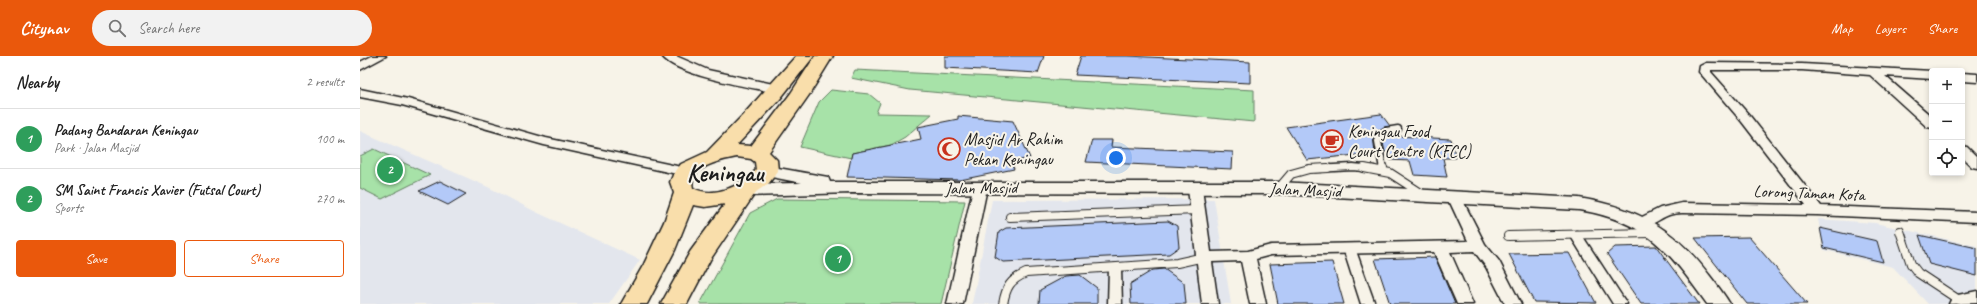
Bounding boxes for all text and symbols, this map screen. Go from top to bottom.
search box [92,10,372,46]
text: Citynav [20,16,68,40]
icon: search [106,17,128,39]
text: Search here [138,19,199,38]
text: Map [1831,20,1853,37]
text: Layers [1875,20,1906,37]
text: Share [1928,20,1957,37]
map controls [1929,68,1965,176]
button: + [1929,68,1965,104]
text: Nearby [16,72,59,93]
text: 2 results [306,74,344,90]
button: − [1929,104,1965,140]
text: Padang Bandaran Keningau [54,121,197,140]
place label: Keningau Food Court Centre (KFCC) [1348,121,1472,162]
cafe icon: Keningau Food Court Centre (KFCC) [1319,128,1345,154]
place label: Masjid Ar Rahim Pekan Keningau [964,129,1063,170]
text: 1 [26,131,32,147]
text: 100 m [316,131,344,147]
mosque icon: Masjid Ar Rahim Pekan Keningau [936,136,962,162]
text: Park · Jalan Masjid [54,140,139,156]
button: locate [1929,140,1965,176]
your location [1106,148,1126,168]
pin: 2 [377,155,403,185]
district label: Keningau [687,157,765,189]
street label: Jalan Masjid [944,177,1021,199]
street label: Jalan Masjid [1268,178,1345,202]
text: SM Saint Francis Xavier (Futsal Court) [54,181,260,200]
street label: Lorong Taman Kota [1753,181,1867,206]
text: 2 [26,191,32,207]
text: 270 m [316,191,344,207]
text: Sports [54,200,83,216]
button: Save [16,240,176,277]
button: Share [184,240,344,277]
pin: 1 [825,244,851,274]

